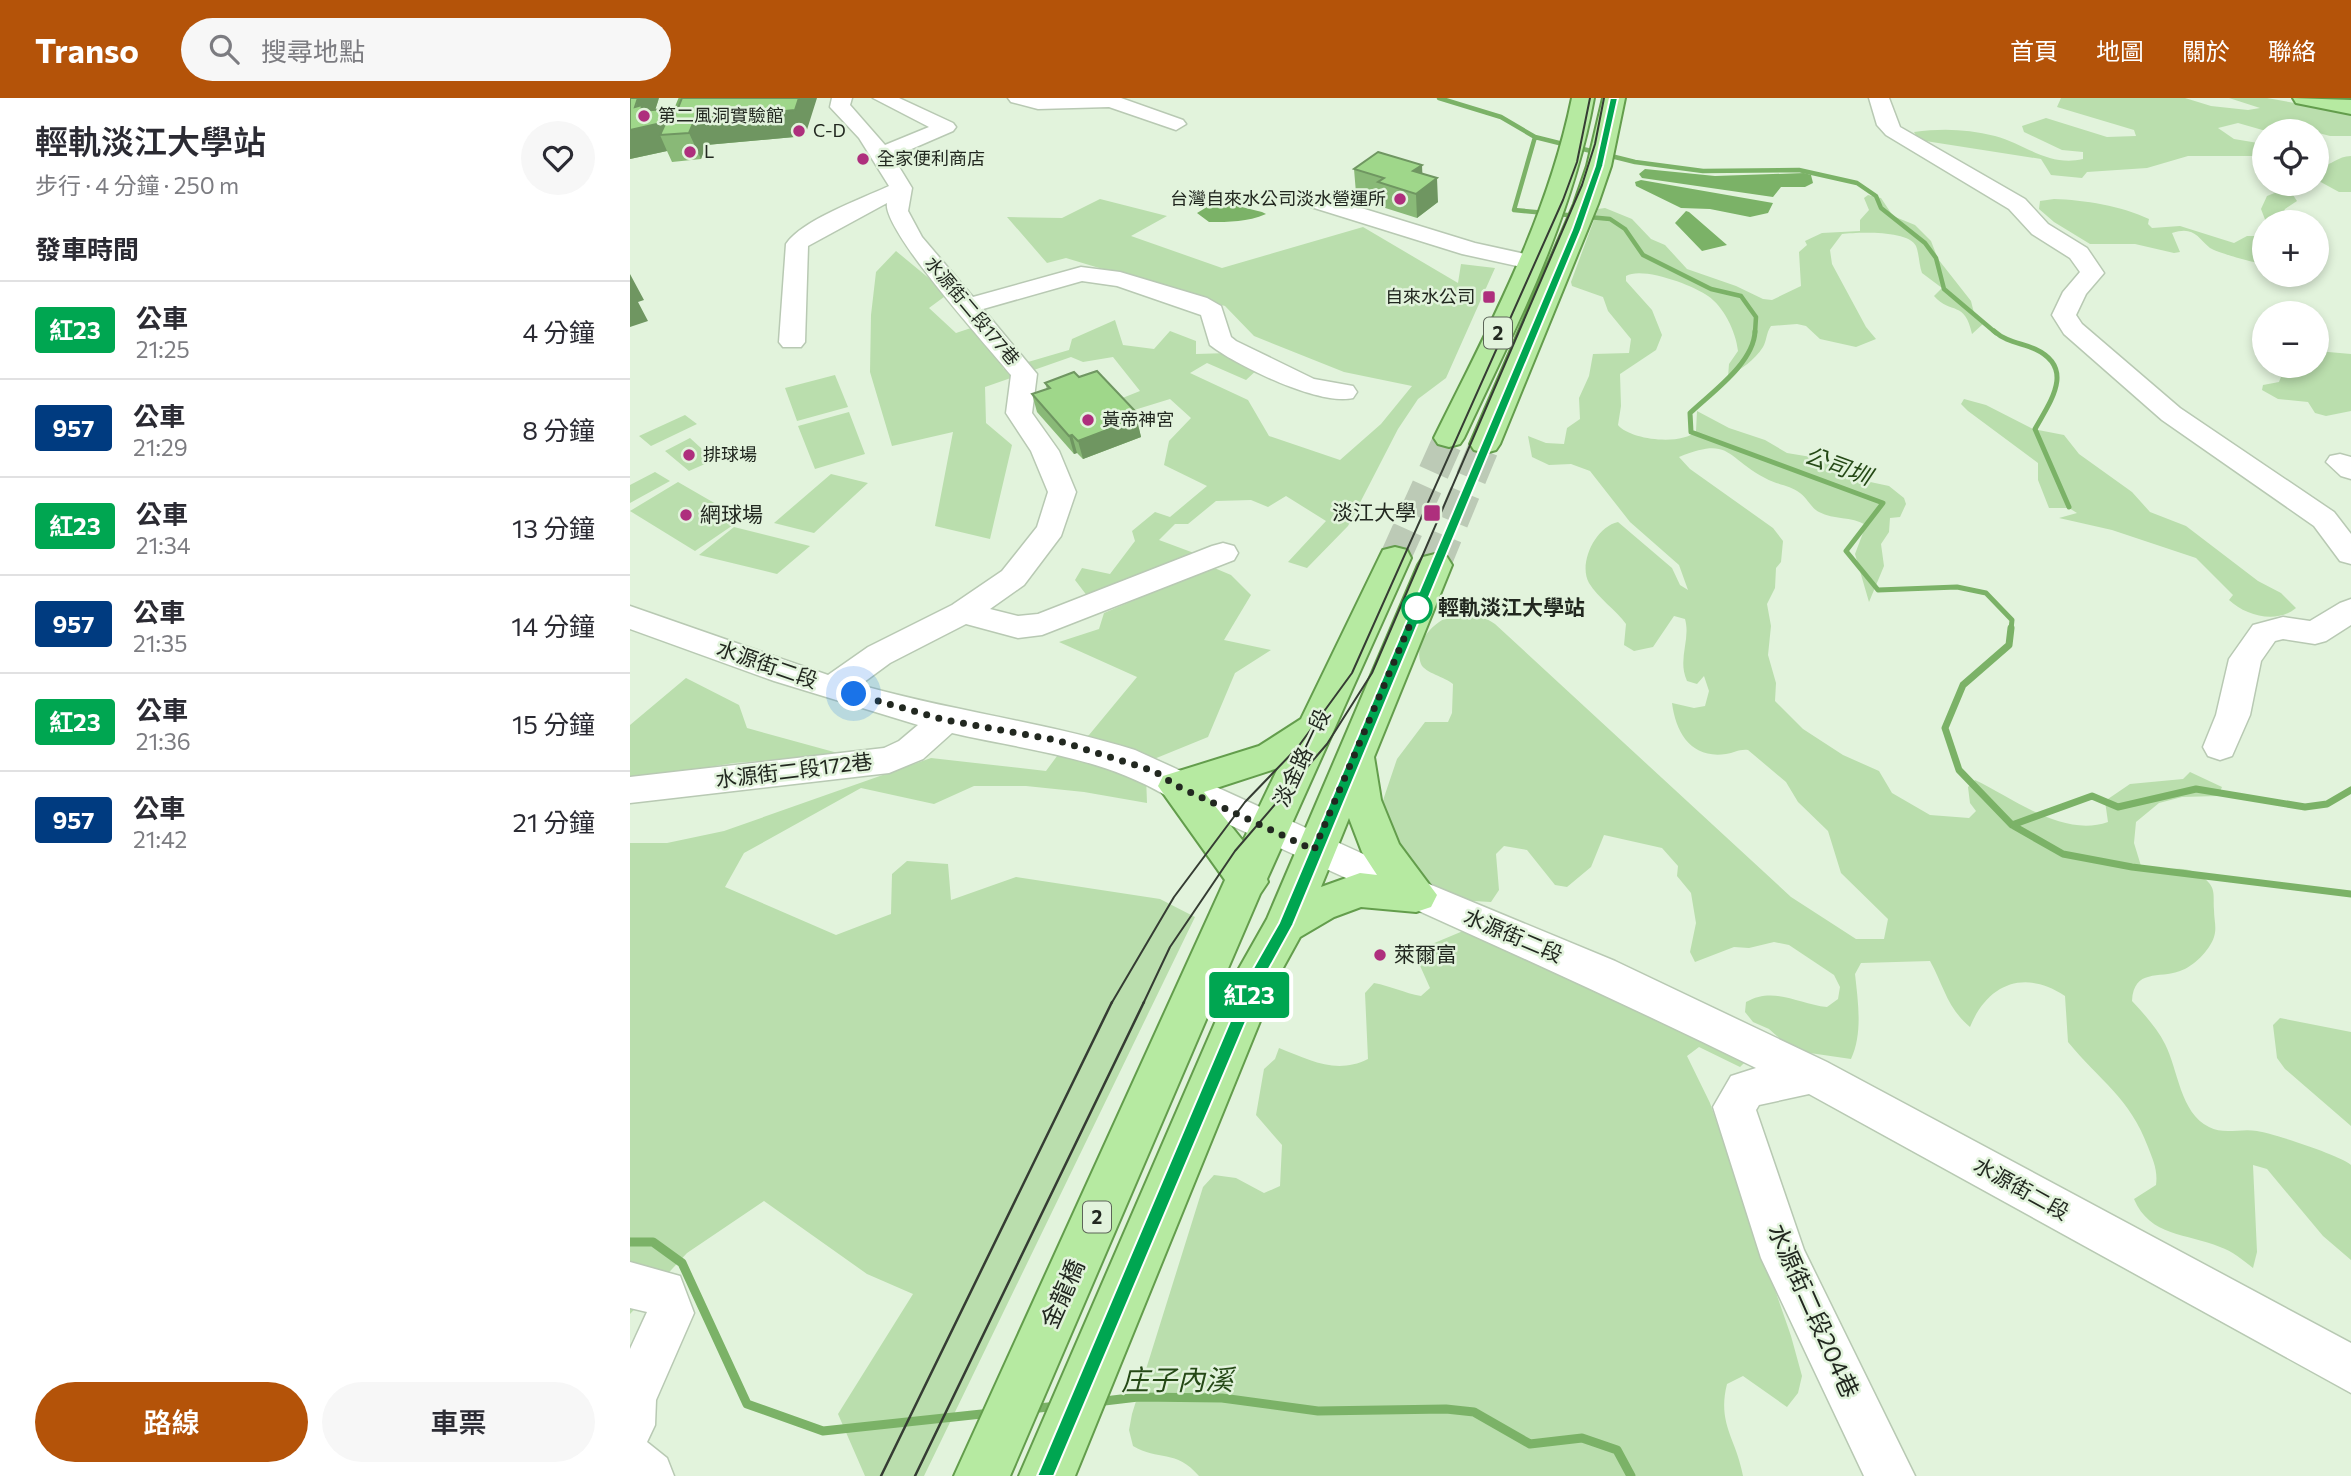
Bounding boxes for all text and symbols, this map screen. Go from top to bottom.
search box [181,18,671,81]
text: Transo [35,29,139,70]
icon: search [205,30,243,68]
text: 搜尋地點 [261,35,365,66]
text: 首頁 [2010,36,2058,65]
text: 地圖 [2096,36,2144,65]
text: 關於 [2182,36,2230,65]
text: 聯絡 [2268,36,2316,65]
place label: 第二風洞實驗館 [658,104,784,126]
marker: 第二風洞實驗館 [636,108,652,124]
place label: C-D [813,119,846,141]
map controls [2252,119,2329,378]
button: locate [2252,119,2329,196]
text: 輕軌淡江大學站 [35,120,266,161]
button: heart [521,121,595,195]
marker: C-D [791,123,807,139]
place label: L [704,140,714,162]
marker: L [682,144,698,160]
place label: 全家便利商店 [877,147,985,169]
marker: 全家便利商店 [855,151,871,167]
text: 步行 · 4 分鐘 · 250 m [35,171,239,199]
place label: 台灣自來水公司淡水營運所 [1170,187,1386,209]
marker: 台灣自來水公司淡水營運所 [1392,191,1408,207]
button: + [2252,210,2329,287]
text: 發車時間 [35,233,139,264]
street label: 水源街二段177巷 [921,252,1024,369]
place label: 自來水公司 [1385,285,1475,307]
marker: 自來水公司 [1481,289,1497,305]
button: − [2252,301,2329,378]
text: 公車 [136,302,188,333]
text: 紅23 [49,315,101,344]
text: 4 分鐘 [522,316,595,347]
road number: 2 [1484,317,1512,348]
text: 21:25 [136,335,190,363]
text: 公車 [133,400,185,431]
place label: 黃帝神宮 [1102,408,1174,430]
marker: 黃帝神宮 [1080,412,1096,428]
text: 957 [53,413,95,442]
text: 8 分鐘 [522,414,595,445]
text: 21:29 [133,433,188,461]
water label: 公司圳 [1801,440,1878,491]
place label: 排球場 [703,443,757,465]
marker: 排球場 [681,447,697,463]
text: 公車 [136,498,188,529]
place label: 淡江大學 [1332,499,1416,524]
place label: 網球場 [700,501,763,526]
marker: 淡江大學 [1422,503,1442,523]
marker: 網球場 [678,507,694,523]
text: 紅23 [49,511,101,540]
text: 13 分鐘 [512,512,595,543]
text: 21:34 [136,531,191,559]
marker: 輕軌淡江大學站 [1402,593,1432,623]
place label: 輕軌淡江大學站 [1438,594,1585,619]
text: 公車 [133,596,185,627]
text: 957 [53,609,95,638]
text: 14 分鐘 [511,610,595,641]
text: 21:35 [133,629,187,657]
street label: 水源街二段 [714,635,821,692]
your location [836,676,871,711]
text: 公車 [136,694,188,725]
street label: 淡金路一段 [1267,705,1334,810]
text: 紅23 [49,707,101,736]
text: 15 分鐘 [512,708,595,739]
text: 21:36 [136,727,191,755]
street label: 水源街二段172巷 [714,747,874,792]
text: 公車 [133,792,185,823]
text: 957 [53,805,95,834]
text: 21 分鐘 [512,806,595,837]
text: 21:42 [133,825,187,853]
street label: 水源街二段 [1460,903,1567,967]
place label: 萊爾富 [1394,941,1457,966]
marker: 萊爾富 [1372,947,1388,963]
line badge: 紅23 [1209,972,1289,1018]
text: 紅23 [1223,980,1275,1009]
street label: 水源街二段 [1970,1151,2074,1224]
road number: 2 [1083,1202,1111,1232]
street label: 水源街二段204巷 [1763,1219,1866,1402]
street label: 金龍橋 [1034,1255,1090,1332]
water label: 庄子內溪 [1121,1362,1237,1396]
button: 路線 [35,1382,308,1462]
button: 車票 [322,1382,595,1462]

